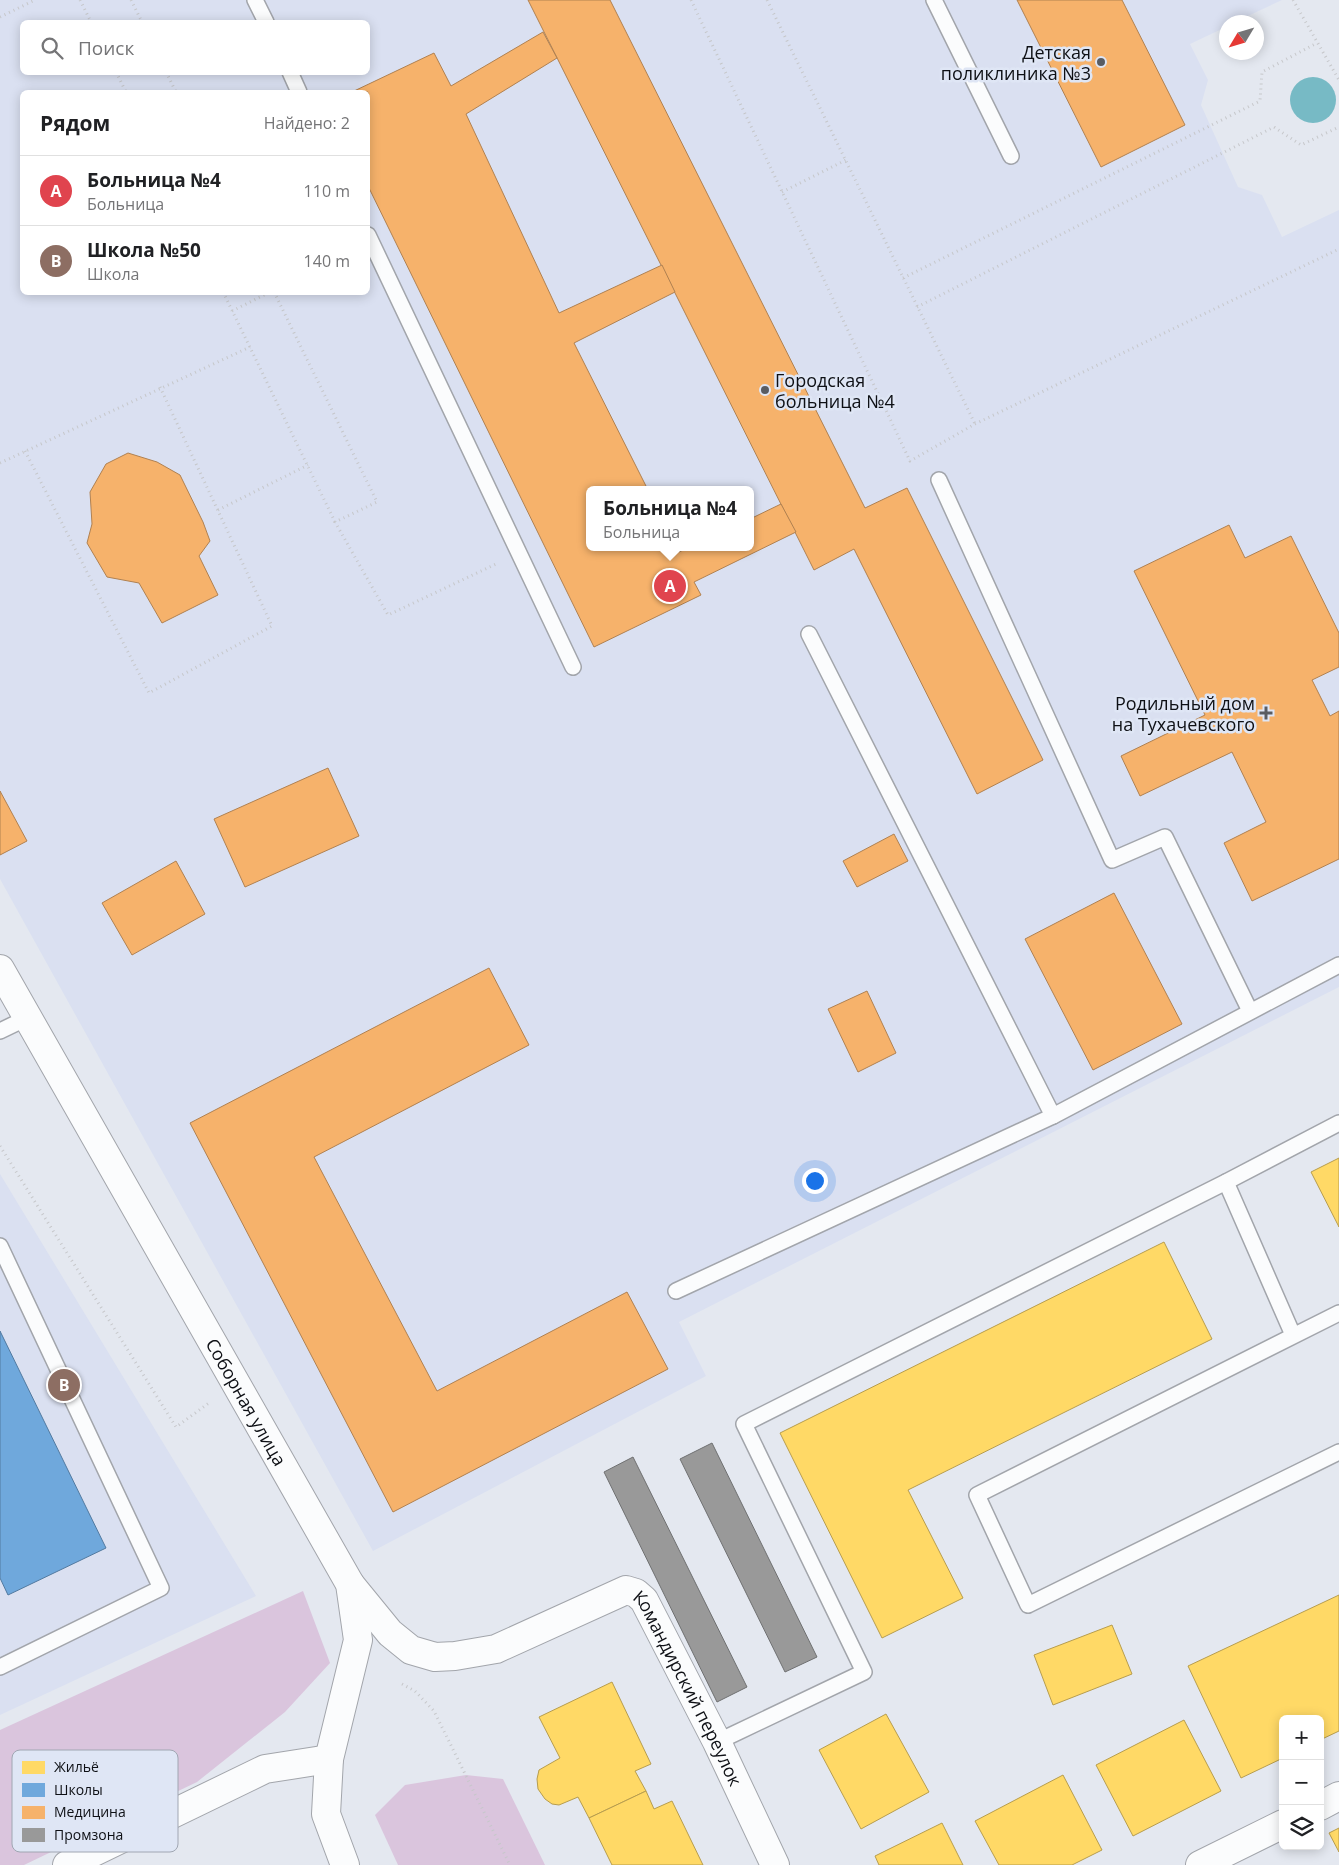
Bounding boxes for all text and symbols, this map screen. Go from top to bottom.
north arrow [1219,15,1264,60]
search box [20,20,370,75]
icon: search [38,34,66,62]
text: Поиск [78,35,134,61]
place label: Детская поликлиника №3 [941,40,1091,85]
marker: Детская поликлиника №3 [1095,56,1107,68]
text: Рядом [40,109,110,137]
text: Найдено: 2 [264,112,350,134]
text: Больница №4 [87,167,221,193]
text: A [50,180,62,202]
text: 110 m [304,180,350,202]
text: Больница [87,193,164,215]
text: Школа №50 [87,237,201,263]
text: B [51,250,61,272]
text: 140 m [304,250,350,272]
text: Школа [87,263,139,285]
place label: Городская больница №4 [775,368,895,413]
marker: Городская больница №4 [759,384,771,396]
popup [586,486,754,551]
text: Больница №4 [603,495,737,521]
text: Больница [603,521,680,543]
pin: A [654,567,686,605]
place label: Родильный дом на Тухачевского [1112,691,1255,736]
marker: Родильный дом на Тухачевского [1259,706,1273,720]
your location [802,1168,828,1194]
street label: Соборная улица [201,1334,292,1470]
pin: B [48,1366,80,1404]
street label: Командирский переулок [629,1584,748,1790]
map controls [1279,1715,1324,1850]
button: + [1279,1715,1324,1760]
legend [12,1750,178,1852]
text: Жильё [54,1757,99,1776]
button: − [1279,1760,1324,1805]
text: Школы [54,1780,103,1799]
text: Медицина [54,1802,126,1821]
button: layers [1279,1805,1324,1850]
text: Промзона [54,1825,123,1844]

